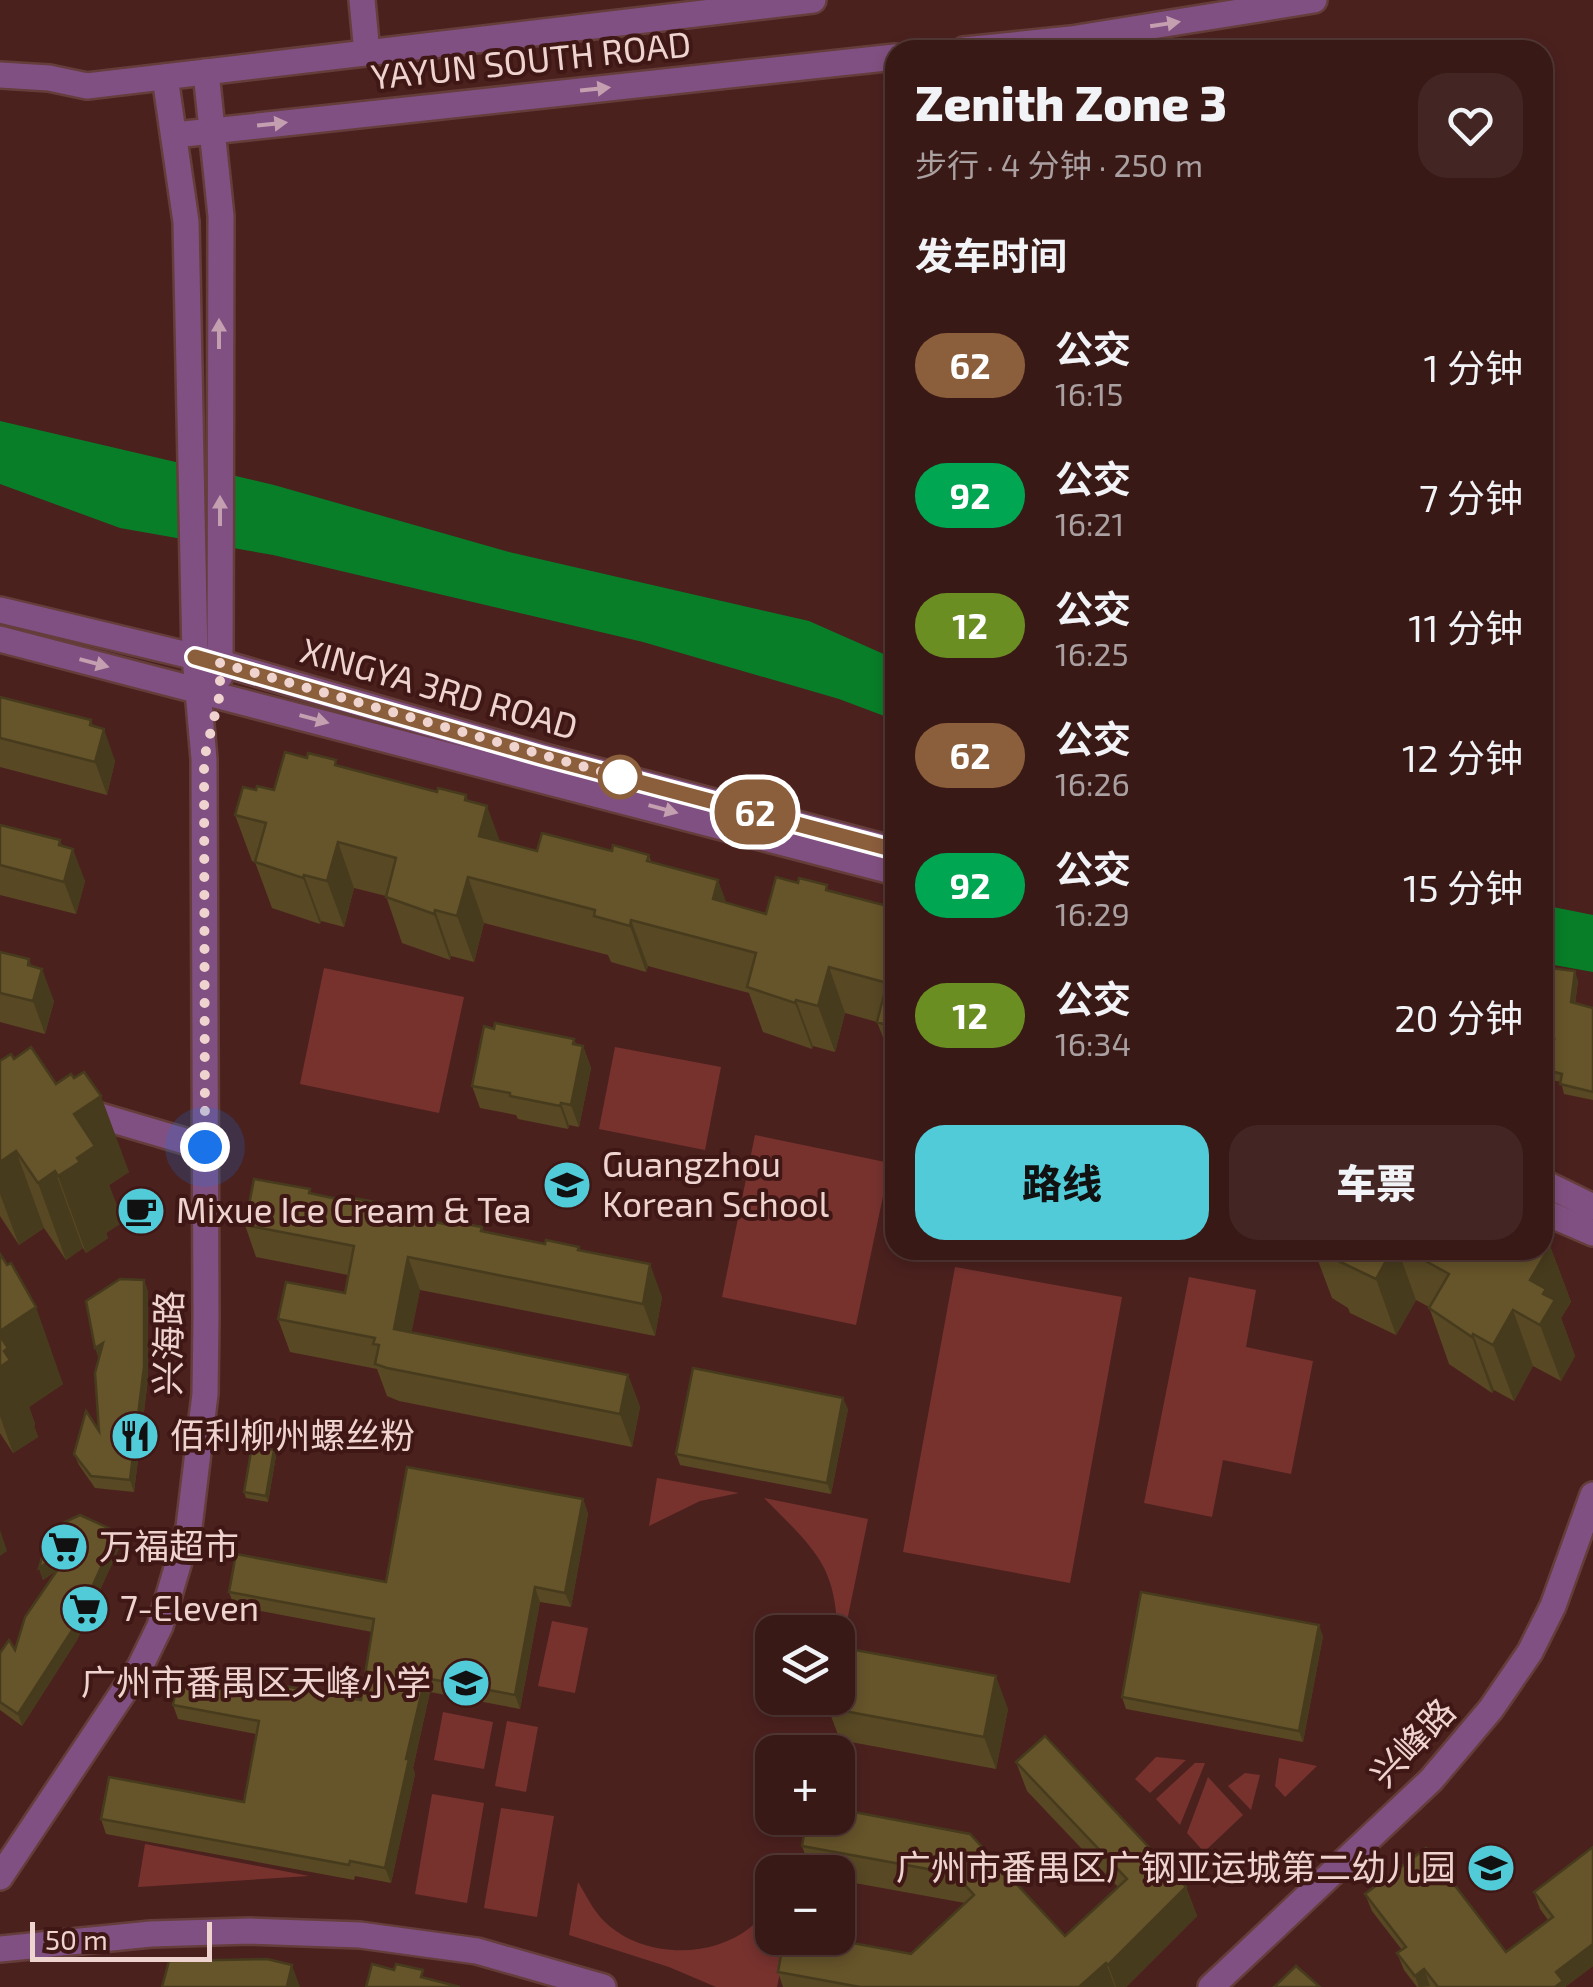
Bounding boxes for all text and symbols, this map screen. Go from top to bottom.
one-way arrow [1149,15,1181,31]
street label: YAYUN SOUTH ROAD [369,21,693,97]
text: Zenith Zone 3 [915,73,1227,131]
button: heart [1418,73,1523,178]
one-way arrow [579,81,611,97]
one-way arrow [256,116,288,132]
text: 步行 · 4 分钟 · 250 m [915,145,1203,183]
text: 发车时间 [915,232,1067,278]
one-way arrow [211,318,227,350]
text: 公交 [1055,325,1131,371]
text: 62 [950,344,991,386]
text: 1 分钟 [1423,344,1523,390]
text: 16:15 [1055,374,1123,412]
text: 公交 [1055,455,1131,501]
text: 92 [950,474,991,516]
text: 7 分钟 [1419,474,1523,520]
one-way arrow [212,494,228,526]
text: 16:21 [1055,504,1124,542]
text: 公交 [1055,585,1131,631]
text: 12 [952,604,988,646]
text: 11 分钟 [1408,604,1523,650]
street label: XINGYA 3RD ROAD [296,627,583,747]
text: 16:25 [1055,634,1129,672]
one-way arrow [79,656,110,672]
one-way arrow [299,711,330,727]
text: 公交 [1055,715,1131,761]
text: 62 [950,734,991,776]
text: 12 分钟 [1402,734,1523,780]
unlabelled marker [599,756,641,798]
text: 16:26 [1055,764,1130,802]
line badge: 62 [710,780,800,844]
text: 62 [735,791,776,833]
one-way arrow [648,802,679,817]
text: 公交 [1055,845,1131,891]
text: 92 [950,864,991,906]
text: 15 分钟 [1403,864,1523,910]
text: 16:29 [1055,894,1130,932]
text: 公交 [1055,975,1131,1021]
text: 12 [952,994,988,1036]
text: 20 分钟 [1394,994,1523,1040]
text: 16:34 [1055,1024,1131,1062]
your location [180,1122,230,1172]
button: 路线 [915,1125,1209,1240]
button: 车票 [1229,1125,1523,1240]
place label: Guangzhou Korean School [602,1142,830,1224]
school or university icon: Guangzhou Korean School [541,1159,593,1211]
cafe icon: Mixue Ice Cream & Tea [115,1185,167,1237]
place label: Mixue Ice Cream & Tea [176,1188,531,1230]
street label: 兴海路 [145,1290,189,1396]
restaurant icon: 佰利柳州螺丝粉 [109,1410,161,1462]
place label: 佰利柳州螺丝粉 [170,1413,415,1455]
supermarket icon: 万福超市 [38,1521,90,1573]
place label: 万福超市 [99,1524,239,1566]
supermarket icon: 7-Eleven [59,1583,111,1635]
place label: 7-Eleven [120,1586,259,1628]
map controls [755,1615,855,1955]
button: layers [755,1615,855,1715]
school or university icon: 广州市番禺区天峰小学 [440,1657,492,1709]
place label: 广州市番禺区天峰小学 [81,1660,431,1702]
street label: 兴峰路 [1360,1689,1463,1794]
button: + [755,1735,855,1835]
school or university icon: 广州市番禺区广钢亚运城第二幼儿园 [1465,1842,1517,1894]
place label: 广州市番禺区广钢亚运城第二幼儿园 [896,1845,1456,1887]
button: − [755,1855,855,1955]
scale bar [30,1917,212,1962]
text: 50 m [45,1922,108,1956]

